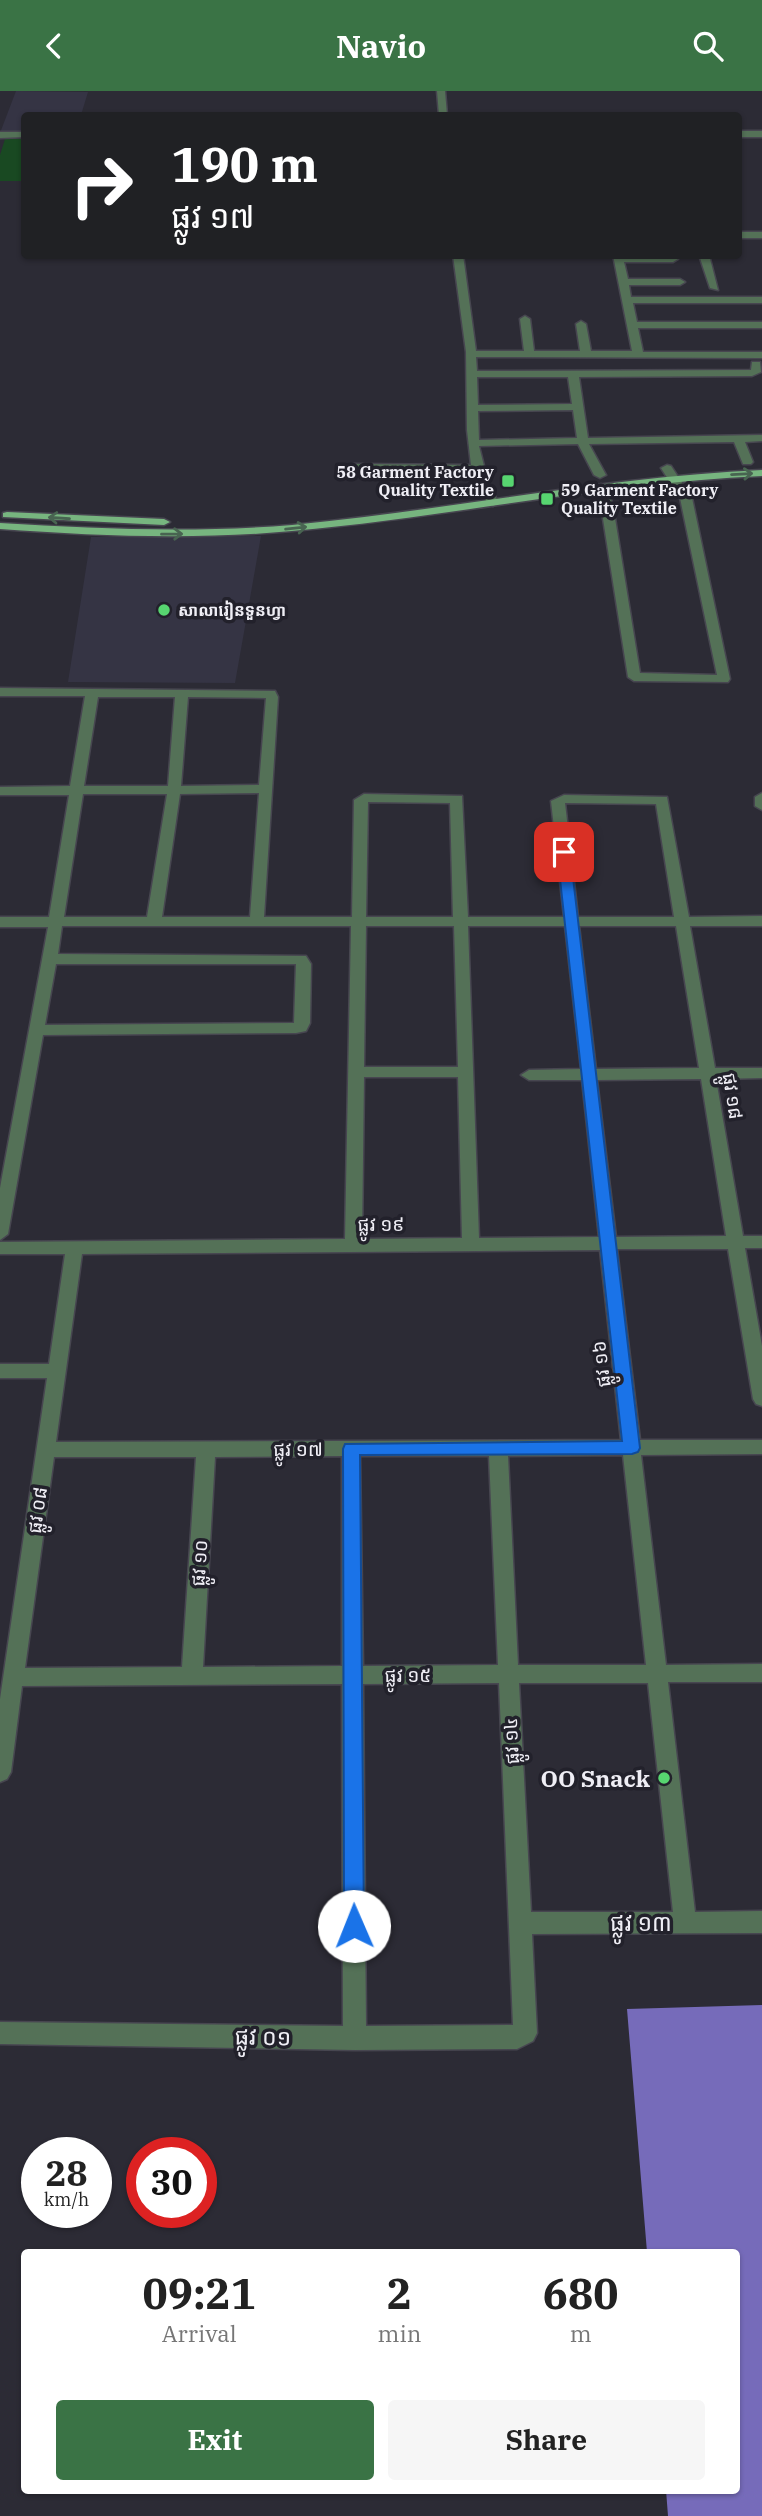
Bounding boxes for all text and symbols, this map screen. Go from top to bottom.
text: Navio [336,25,426,67]
icon: back [35,27,73,65]
icon: search [689,27,727,65]
text: 190 m [171,132,318,195]
icon: right [56,140,147,231]
text: ផ្លូវ ១៧ [171,195,255,237]
place label: 58 Garment Factory Quality Textile [337,462,495,500]
one-way arrow [730,467,753,480]
marker: 58 Garment Factory Quality Textile [500,473,516,489]
place label: 59 Garment Factory Quality Textile [561,480,719,518]
marker: 59 Garment Factory Quality Textile [539,491,555,507]
one-way arrow [49,511,71,524]
one-way arrow [285,521,307,534]
one-way arrow [160,527,183,541]
place label: សាលារៀនទួនហ្វា [178,600,286,620]
marker: សាលារៀនទួនហ្វា [156,602,172,618]
pin [534,822,594,882]
icon: arrive [545,833,583,871]
street label: ផ្លូវ ១៨ [712,1071,749,1122]
street label: ផ្លូវ ១៩ [358,1212,404,1242]
street label: ផ្លូវ ១៦ [586,1339,621,1389]
street label: ផ្លូវ ១៧ [273,1437,323,1467]
street label: ផ្លូវ ០៨ [22,1485,58,1536]
street label: ផ្លូវ ១០ [185,1539,218,1588]
street label: ផ្លូវ ១៥ [385,1663,431,1693]
street label: ផ្លូវ ១៤ [498,1717,530,1765]
place label: OO Snack [540,1763,651,1793]
marker: OO Snack [656,1770,672,1786]
position arrow [317,1889,391,1963]
street label: ផ្លូវ ១៣ [610,1907,672,1945]
street label: ផ្លូវ ០១ [234,2021,292,2059]
speed limit sign: 30 [126,2137,217,2228]
text: 28 [45,2150,88,2196]
text: km/h [44,2188,89,2211]
text: 09:21 [142,2266,256,2321]
text: 2 [387,2266,412,2321]
text: 680 [543,2266,618,2321]
text: Arrival [162,2318,237,2348]
text: min [378,2318,421,2348]
text: m [570,2318,592,2348]
button: Exit [56,2400,374,2480]
button: Share [388,2400,705,2480]

